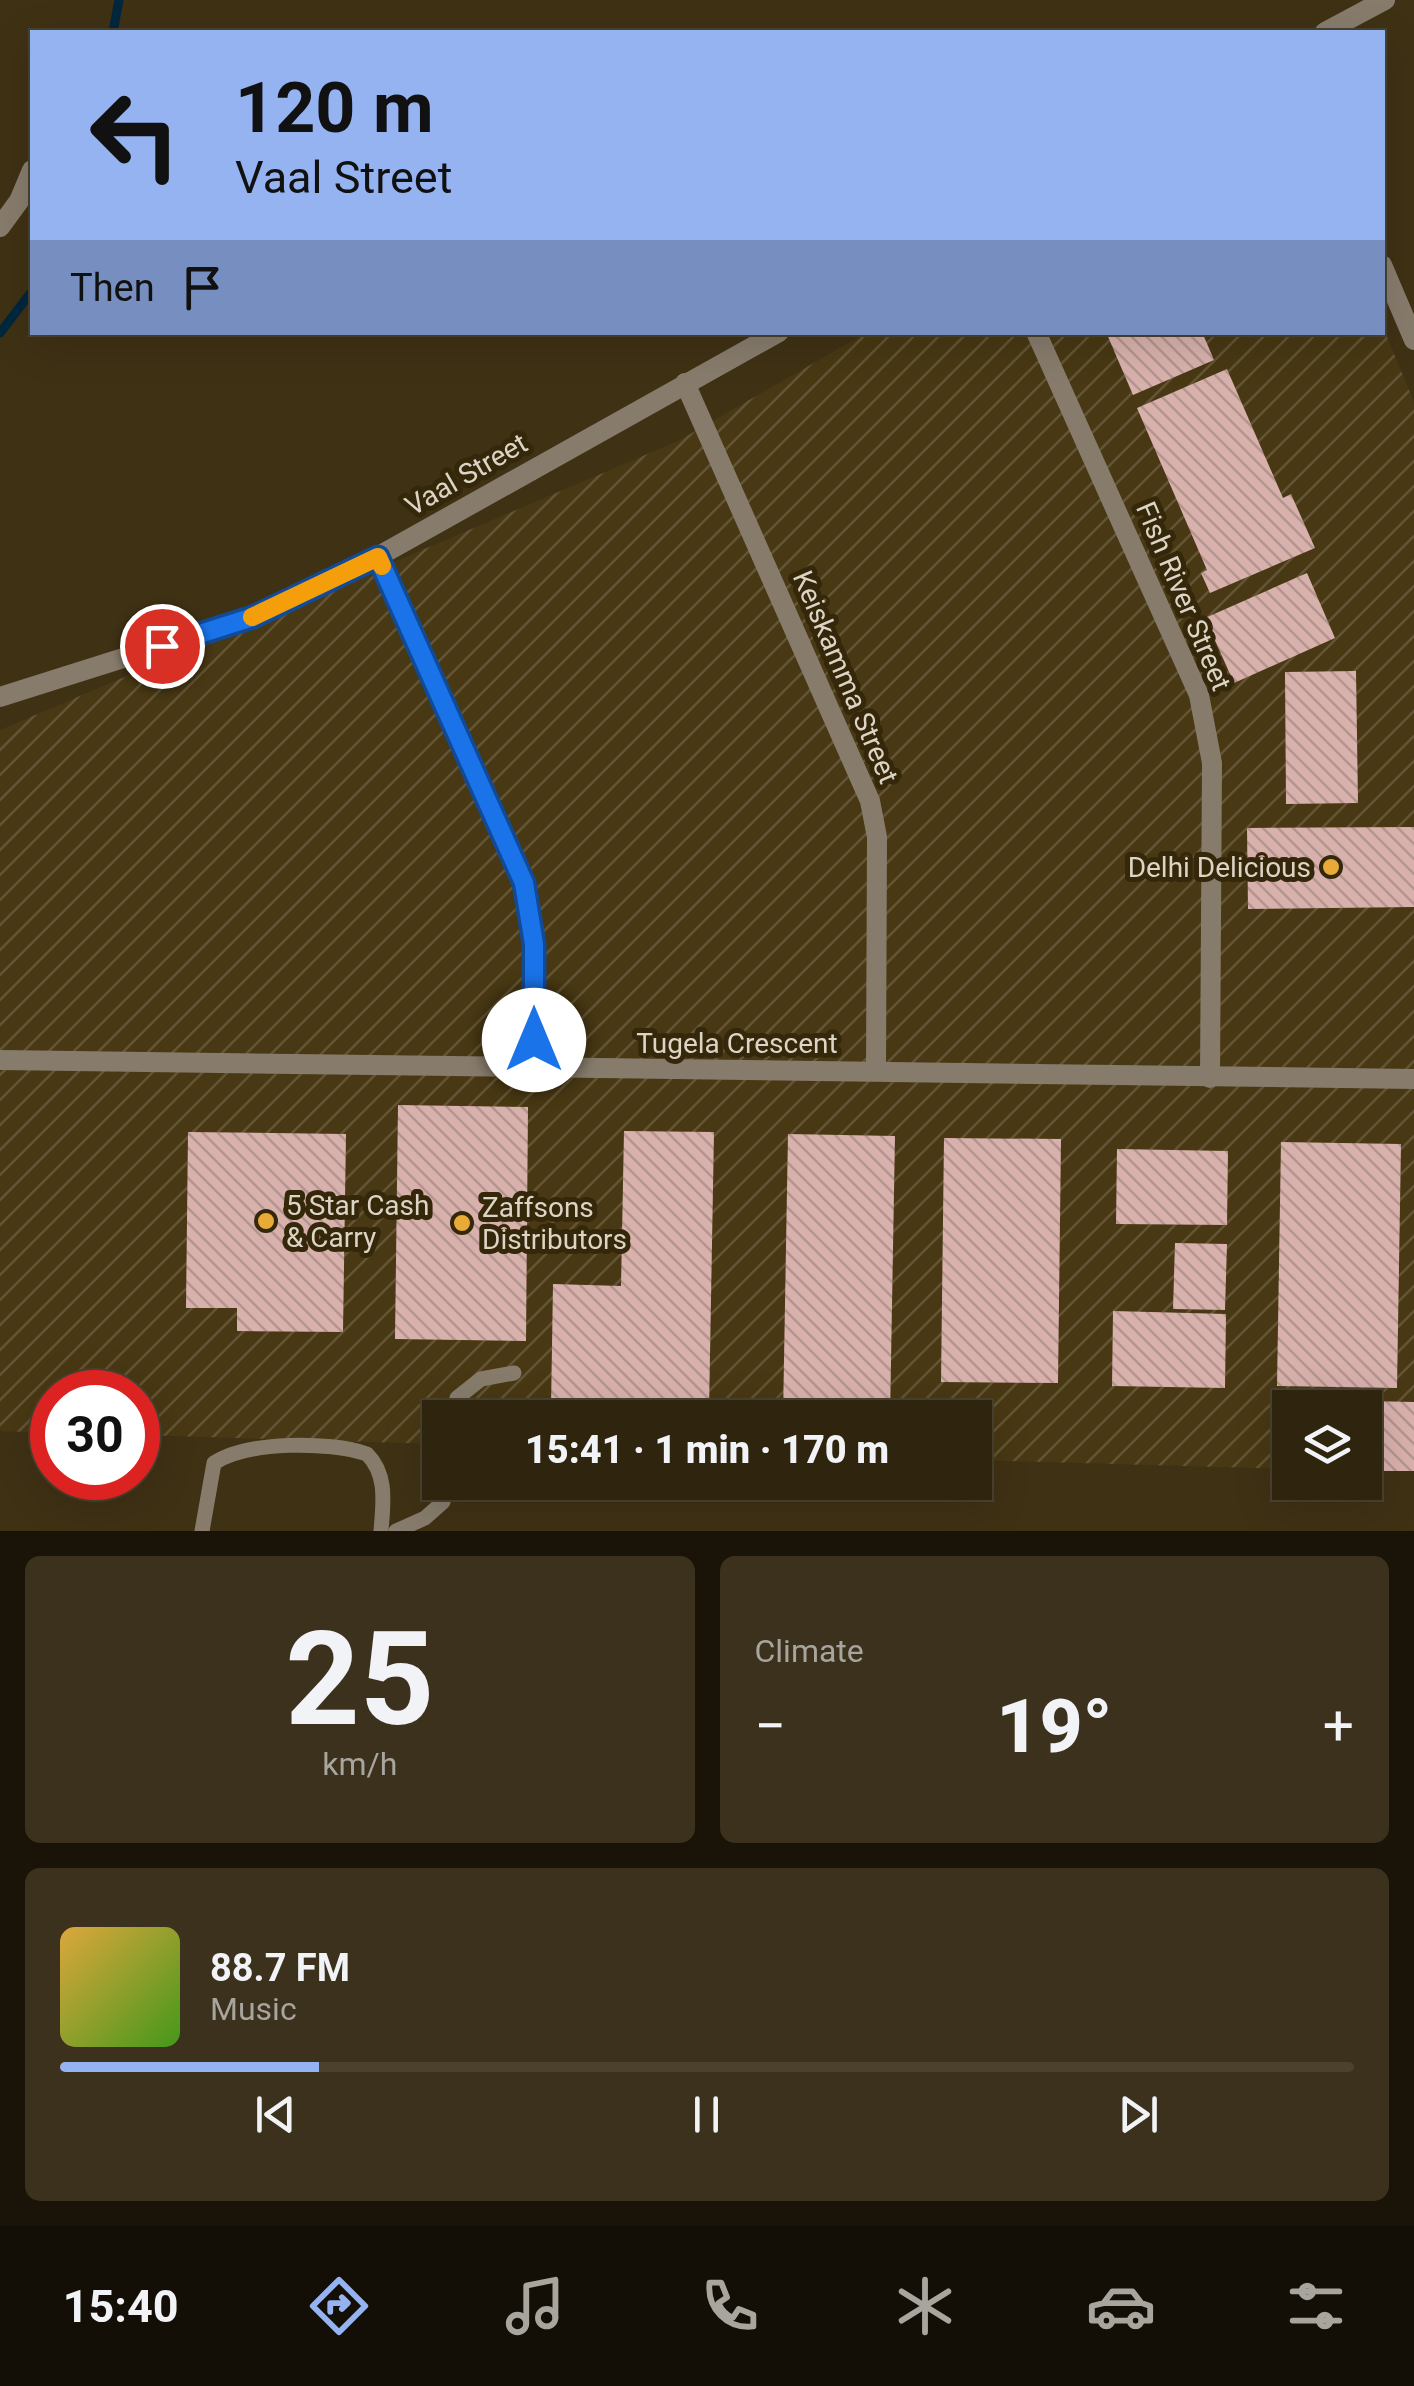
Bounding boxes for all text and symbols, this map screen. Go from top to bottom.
text: 120 m [235,67,434,149]
icon: left [70,70,200,200]
text: Vaal Street [235,151,452,204]
icon: arrive [175,260,230,315]
text: Then [70,266,155,310]
street label: Vaal Street [399,426,533,523]
street label: Fish River Street [1129,497,1238,695]
street label: Keiskamma Street [786,566,905,789]
pin [120,604,205,689]
icon: arrive [135,619,190,674]
place label: Delhi Delicious [1128,851,1311,884]
marker: Delhi Delicious [1320,856,1342,878]
position arrow [482,988,586,1092]
street label: Tugela Crescent [636,1027,838,1060]
place label: 5 Star Cash & Carry [286,1189,429,1254]
place label: Zaffsons Distributors [482,1191,627,1256]
marker: 5 Star Cash & Carry [255,1210,277,1232]
marker: Zaffsons Distributors [451,1212,473,1234]
speed limit sign: 30 [30,1370,160,1500]
map controls [1272,1390,1382,1500]
button: layers [1272,1390,1382,1500]
text: 15:41 · 1 min · 170 m [525,1428,889,1472]
text: 25 [285,1603,434,1756]
text: Climate [755,1632,864,1670]
text: 19° [996,1682,1112,1770]
text: − [755,1694,786,1758]
text: + [1323,1694,1354,1758]
text: km/h [322,1745,397,1783]
text: 88.7 FM [210,1946,350,1990]
text: Music [210,1990,297,2028]
icon: previous [248,2087,303,2142]
icon: pause [679,2087,734,2142]
icon: next [1111,2087,1166,2142]
icon: directions [304,2271,374,2341]
icon: music [500,2271,570,2341]
icon: phone [695,2271,765,2341]
icon: climate [890,2271,960,2341]
icon: car [1086,2271,1156,2341]
icon: filters [1281,2271,1351,2341]
text: 15:40 [63,2280,179,2333]

